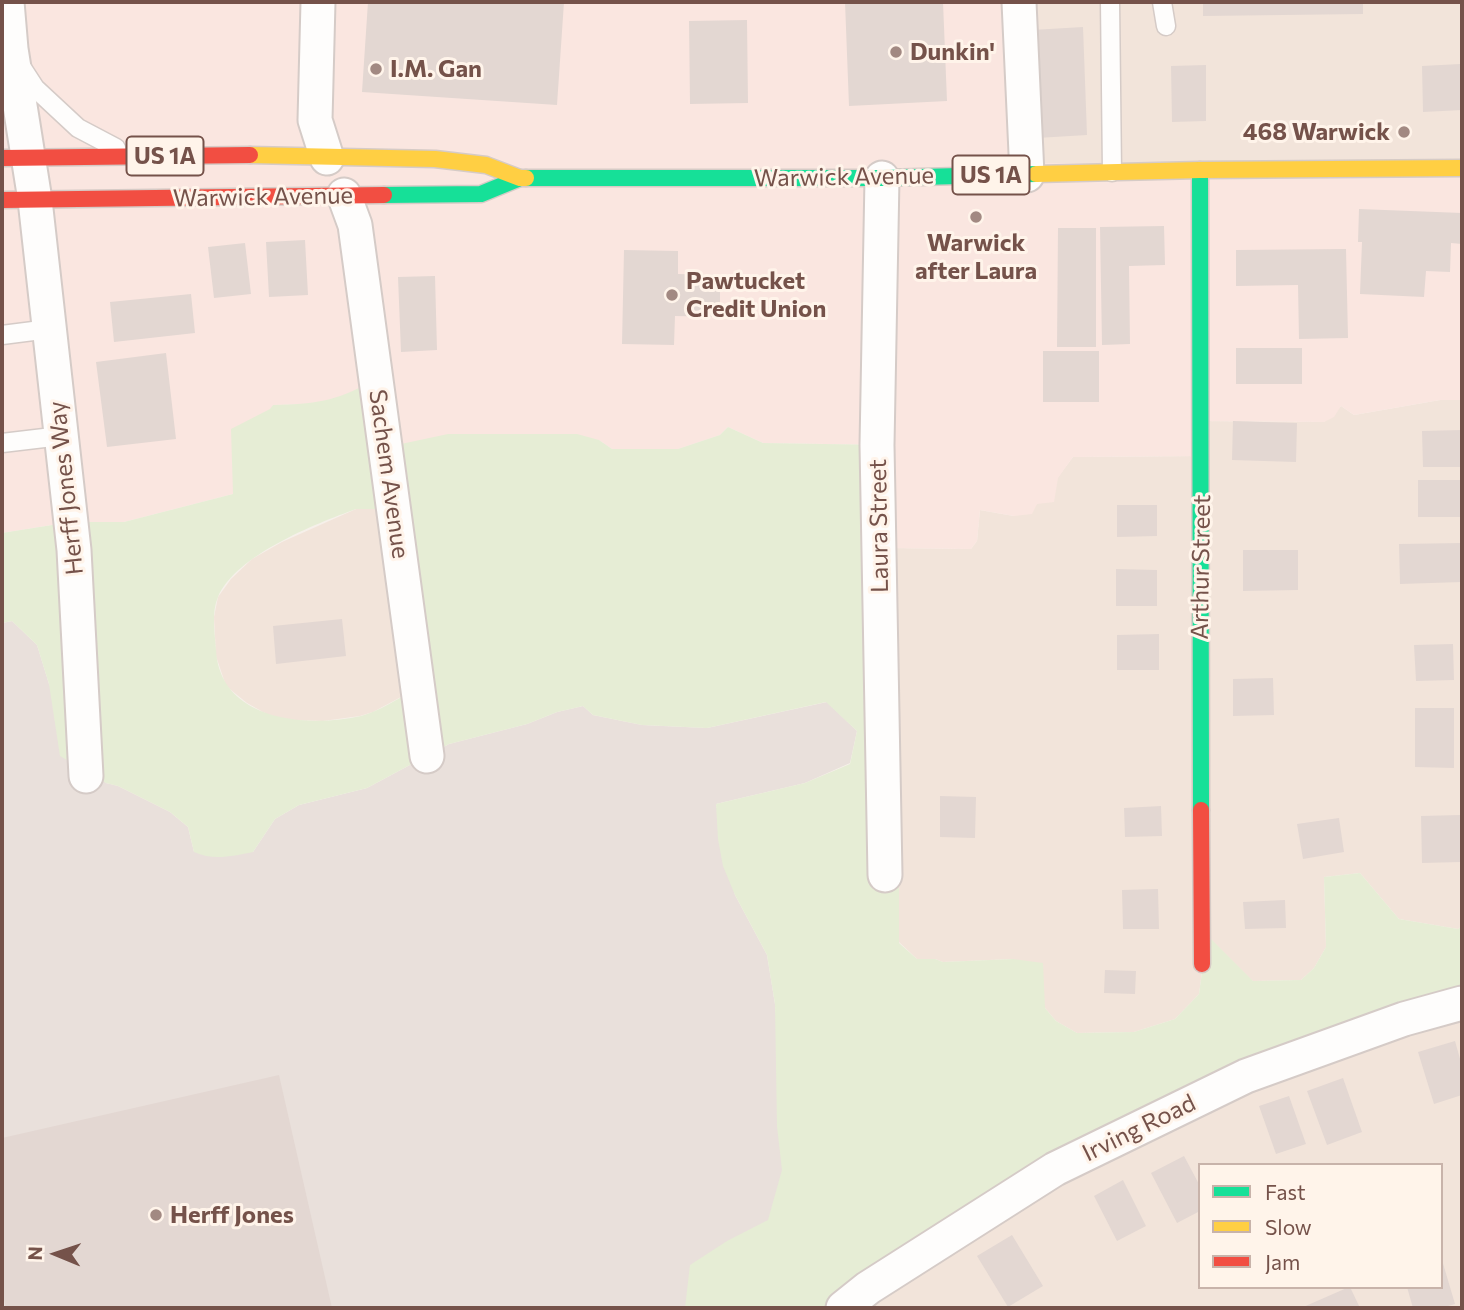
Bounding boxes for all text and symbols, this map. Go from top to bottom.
place label: Dunkin' [910,38,995,66]
marker: Dunkin' [888,44,904,60]
place label: I.M. Gan [390,55,482,83]
marker: I.M. Gan [368,61,384,77]
place label: 468 Warwick [1243,118,1390,146]
marker: 468 Warwick [1396,124,1412,140]
road number: US 1A [127,136,204,176]
road number: US 1A [953,156,1030,194]
street label: Warwick Avenue [754,161,934,193]
street label: Warwick Avenue [173,181,353,213]
marker: Warwick after Laura [968,209,984,225]
place label: Warwick after Laura [915,229,1037,285]
place label: Pawtucket Credit Union [686,267,826,323]
marker: Pawtucket Credit Union [664,287,680,303]
street label: Sachem Avenue [363,388,415,560]
street label: Herff Jones Way [43,400,89,576]
street label: Laura Street [863,459,895,593]
street label: Arthur Street [1185,494,1217,640]
street label: Irving Road [1078,1088,1200,1168]
legend [1198,1163,1443,1289]
text: Fast [1265,1179,1306,1204]
place label: Herff Jones [170,1201,294,1229]
marker: Herff Jones [148,1207,164,1223]
text: Slow [1265,1214,1312,1239]
north arrow [21,1219,91,1289]
text: N [23,1246,46,1261]
text: Jam [1265,1249,1300,1274]

